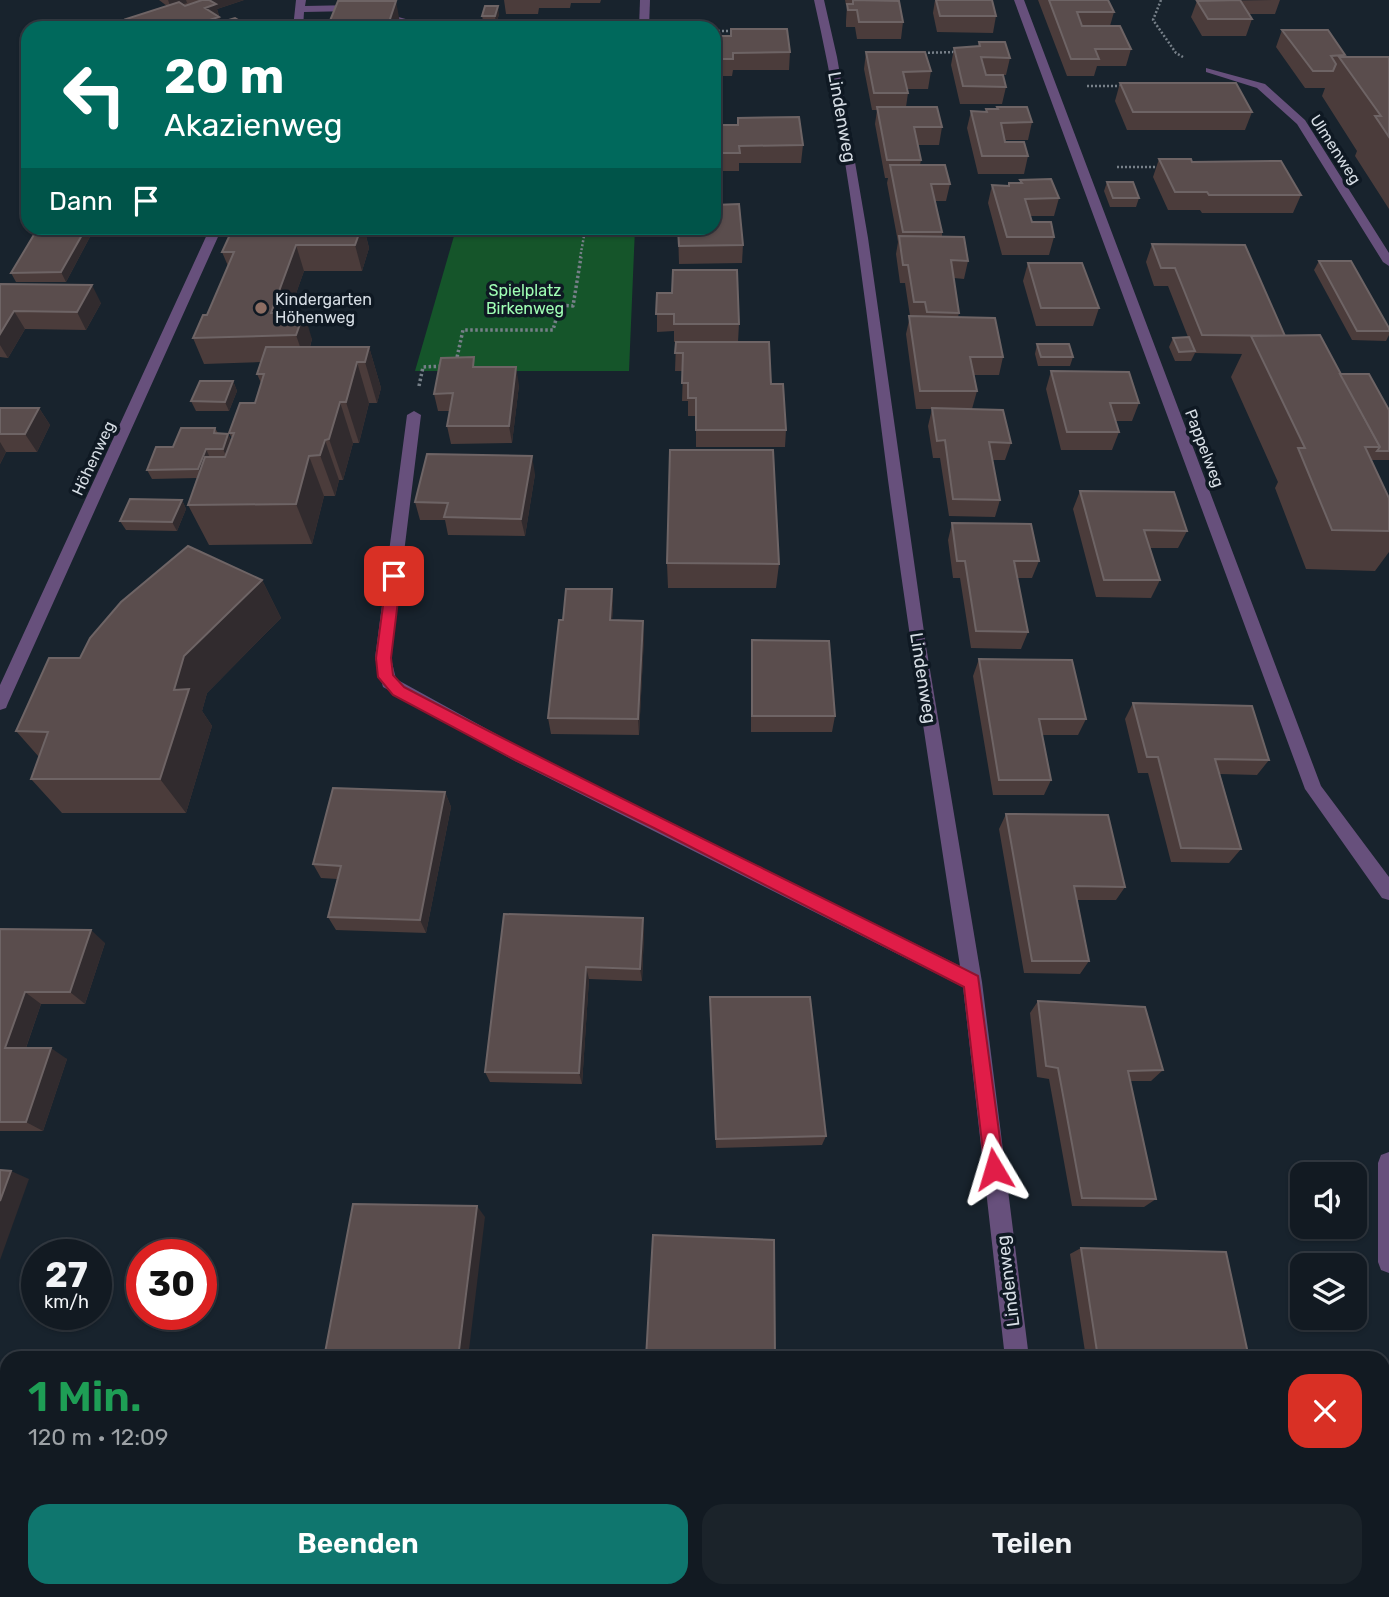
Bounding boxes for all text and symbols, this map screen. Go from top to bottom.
text: 20 m [164,47,285,105]
icon: left [49,49,140,140]
street label: Lindenweg [823,70,861,164]
text: Akazienweg [164,106,343,144]
street label: Ulmenweg [1306,111,1365,188]
icon: arrive [127,182,165,220]
text: Dann [49,186,113,217]
park label: Spielplatz Birkenweg [486,281,564,318]
place label: Kindergarten Höhenweg [275,290,372,327]
marker: Kindergarten Höhenweg [253,300,269,316]
street label: Pappelweg [1181,406,1228,490]
street label: Höhenweg [68,418,119,498]
pin [364,546,424,606]
icon: arrive [375,557,413,595]
street label: Lindenweg [905,631,941,725]
position arrow [957,1132,1031,1206]
map controls [1290,1162,1367,1330]
button: sound [1290,1162,1367,1239]
street label: Lindenweg [991,1234,1025,1328]
speed limit sign: 30 [126,1239,217,1330]
button: layers [1290,1253,1367,1330]
text: 27 [45,1254,88,1296]
text: km/h [44,1291,89,1313]
text: 1 Min. [28,1372,141,1422]
button: close [1288,1374,1362,1448]
text: 120 m · 12:09 [28,1423,168,1451]
button: Beenden [28,1504,688,1584]
button: Teilen [702,1504,1362,1584]

